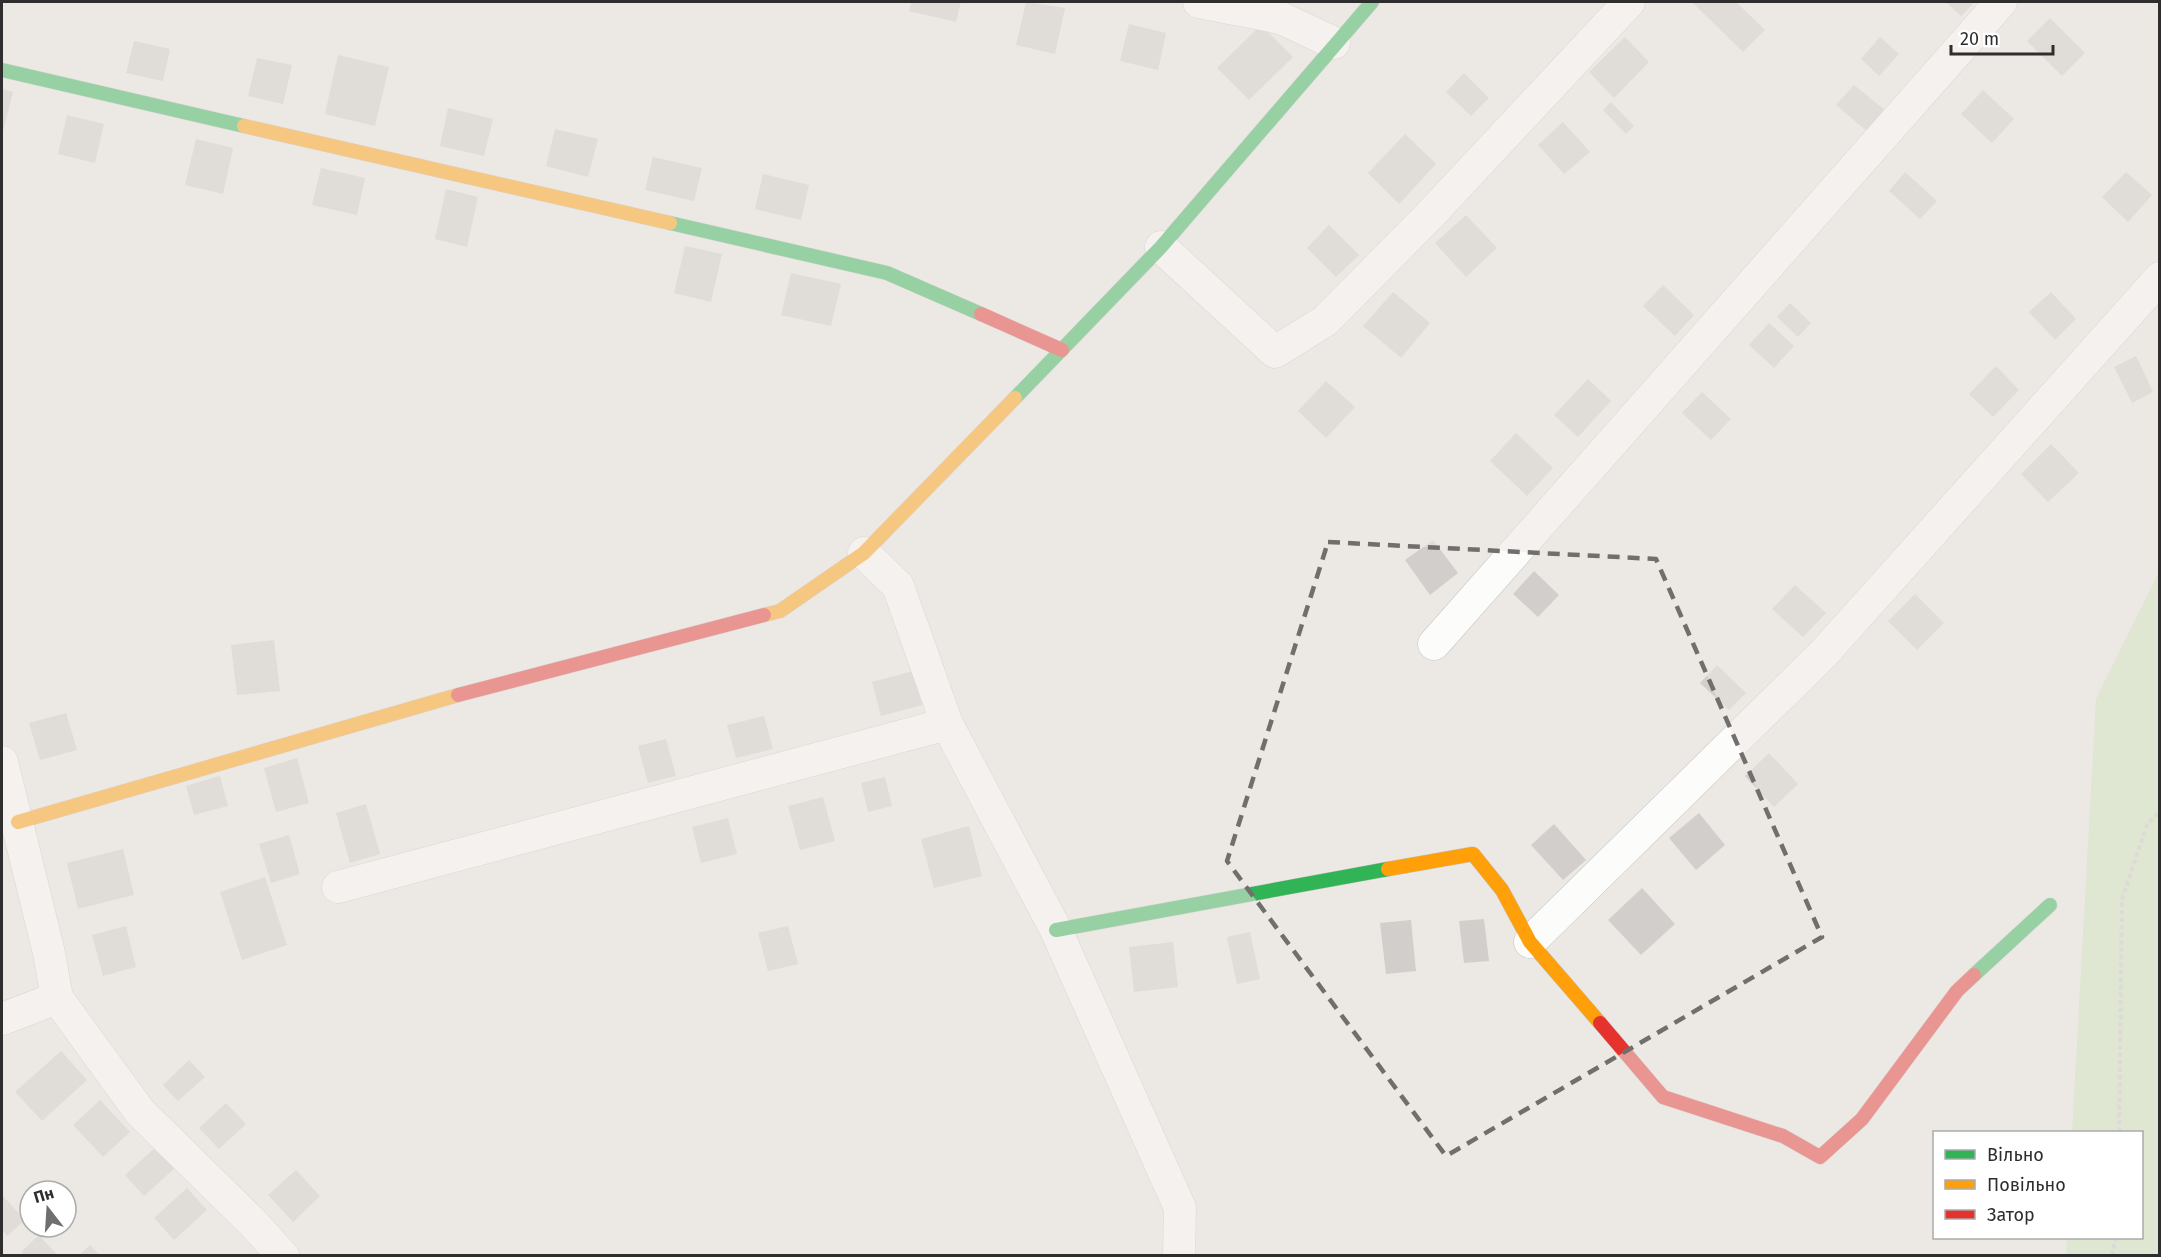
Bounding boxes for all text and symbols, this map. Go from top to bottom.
scale bar [1951,18,2053,56]
text: 20 m [1960,28,1999,50]
legend [1933,1131,2143,1239]
text: Вільно [1987,1144,2044,1166]
text: Повільно [1987,1174,2066,1196]
north arrow [18,1179,78,1239]
text: Пн [31,1183,56,1207]
text: Затор [1987,1204,2035,1226]

